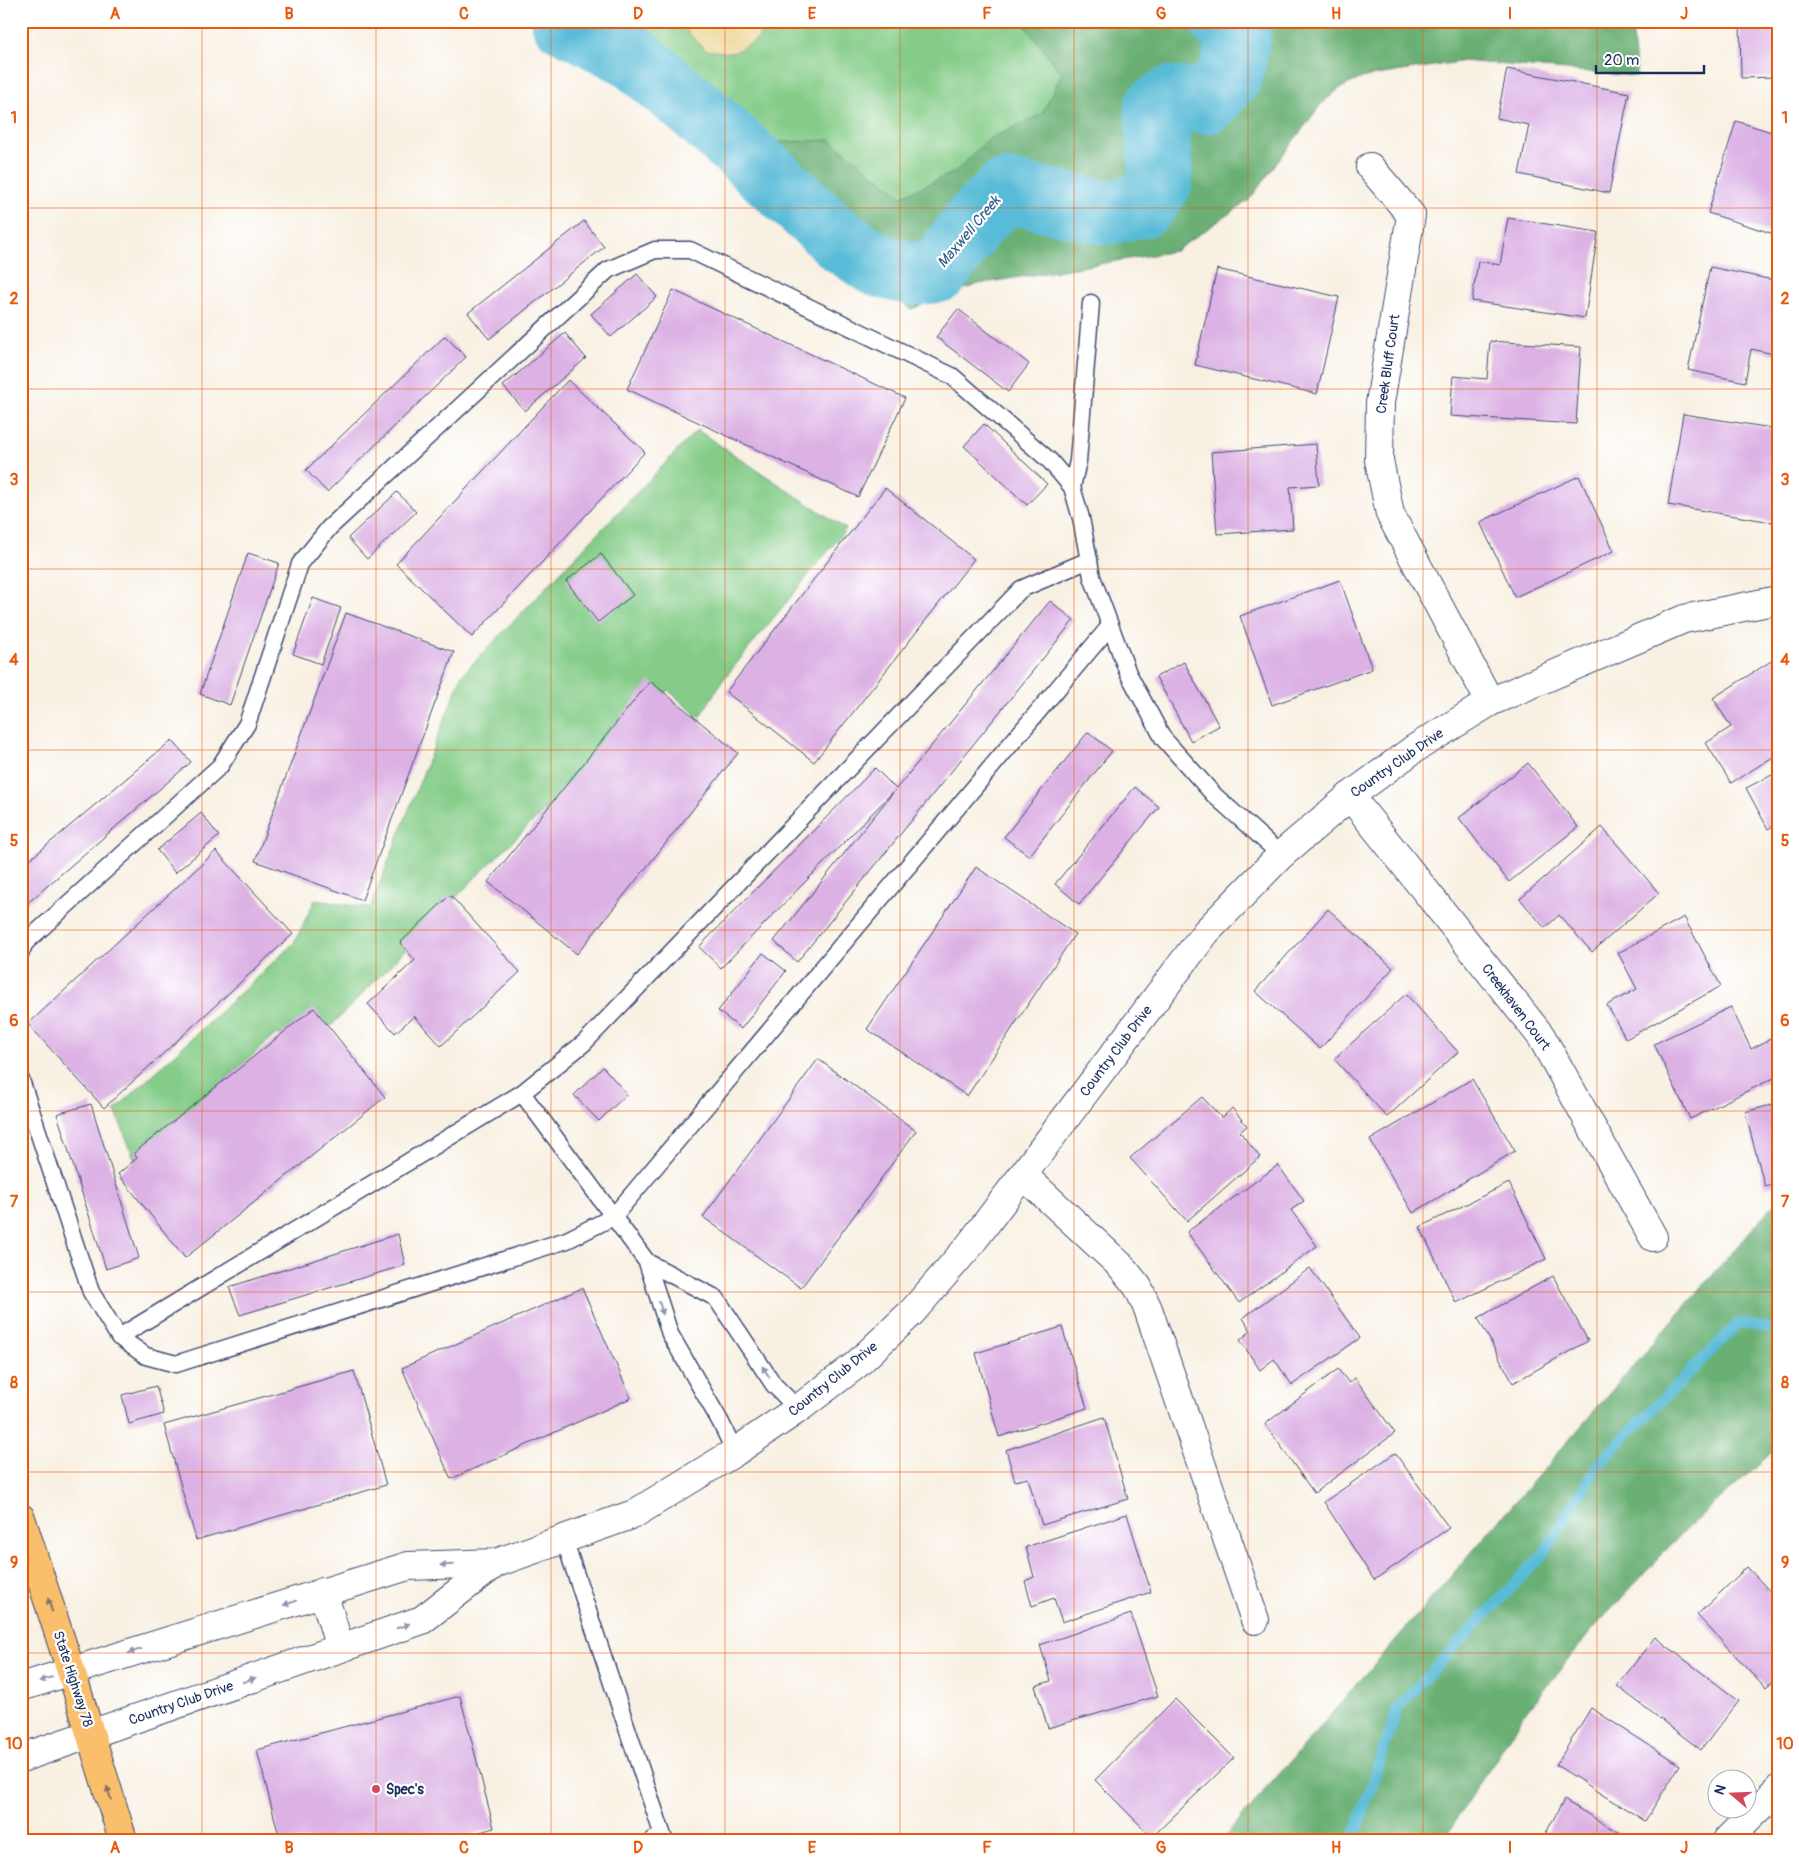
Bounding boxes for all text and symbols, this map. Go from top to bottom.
text: A [110,4,121,24]
text: B [284,4,294,24]
text: C [459,4,469,24]
text: D [633,4,643,24]
text: E [808,4,817,24]
text: F [982,4,992,24]
text: G [1156,4,1167,24]
text: H [1331,4,1341,24]
text: I [1508,4,1512,24]
text: J [1680,4,1688,24]
scale bar [1596,42,1704,74]
text: 20 m [1604,51,1639,70]
text: 1 [11,108,17,128]
text: 1 [1782,108,1788,128]
water label: Maxwell Creek [933,191,1006,272]
text: 2 [10,289,19,309]
text: 2 [1781,289,1790,309]
street label: Creek Bluff Court [1373,313,1403,415]
text: 3 [10,470,19,490]
text: 3 [1781,470,1790,490]
text: 4 [9,650,19,670]
text: 4 [1780,650,1790,670]
street label: Country Club Drive [1347,725,1447,801]
text: 5 [10,831,19,851]
text: 5 [1781,831,1790,851]
street label: Creekhaven Court [1478,960,1554,1054]
street label: Country Club Drive [1076,1002,1156,1100]
text: 6 [9,1011,19,1031]
text: 6 [1780,1011,1790,1031]
text: 7 [10,1192,19,1212]
text: 7 [1781,1192,1790,1212]
one-way arrow [658,1301,666,1316]
street label: Country Club Drive [785,1338,881,1420]
one-way arrow [761,1366,771,1379]
text: 8 [10,1373,18,1393]
text: 8 [1781,1373,1789,1393]
text: 9 [10,1553,18,1573]
text: 9 [1781,1553,1789,1573]
one-way arrow [439,1561,455,1569]
one-way arrow [45,1597,53,1612]
one-way arrow [283,1599,298,1607]
one-way arrow [396,1622,411,1630]
street label: State Highway 78 [49,1629,97,1729]
one-way arrow [127,1648,142,1656]
one-way arrow [39,1676,54,1684]
one-way arrow [242,1676,257,1683]
street label: Country Club Drive [126,1677,236,1729]
text: 10 [5,1734,23,1754]
text: 10 [1776,1734,1794,1754]
north arrow [1706,1768,1756,1818]
place label: Spec's [386,1781,425,1798]
marker: Spec's [370,1783,382,1795]
text: N [1711,1783,1730,1797]
one-way arrow [105,1786,112,1801]
text: A [110,1838,121,1858]
text: B [284,1838,294,1858]
text: C [459,1838,469,1858]
text: D [633,1838,643,1858]
text: E [808,1838,817,1858]
text: F [982,1838,992,1858]
text: G [1156,1838,1167,1858]
text: H [1331,1838,1341,1858]
text: I [1508,1838,1512,1858]
text: J [1680,1838,1688,1858]

